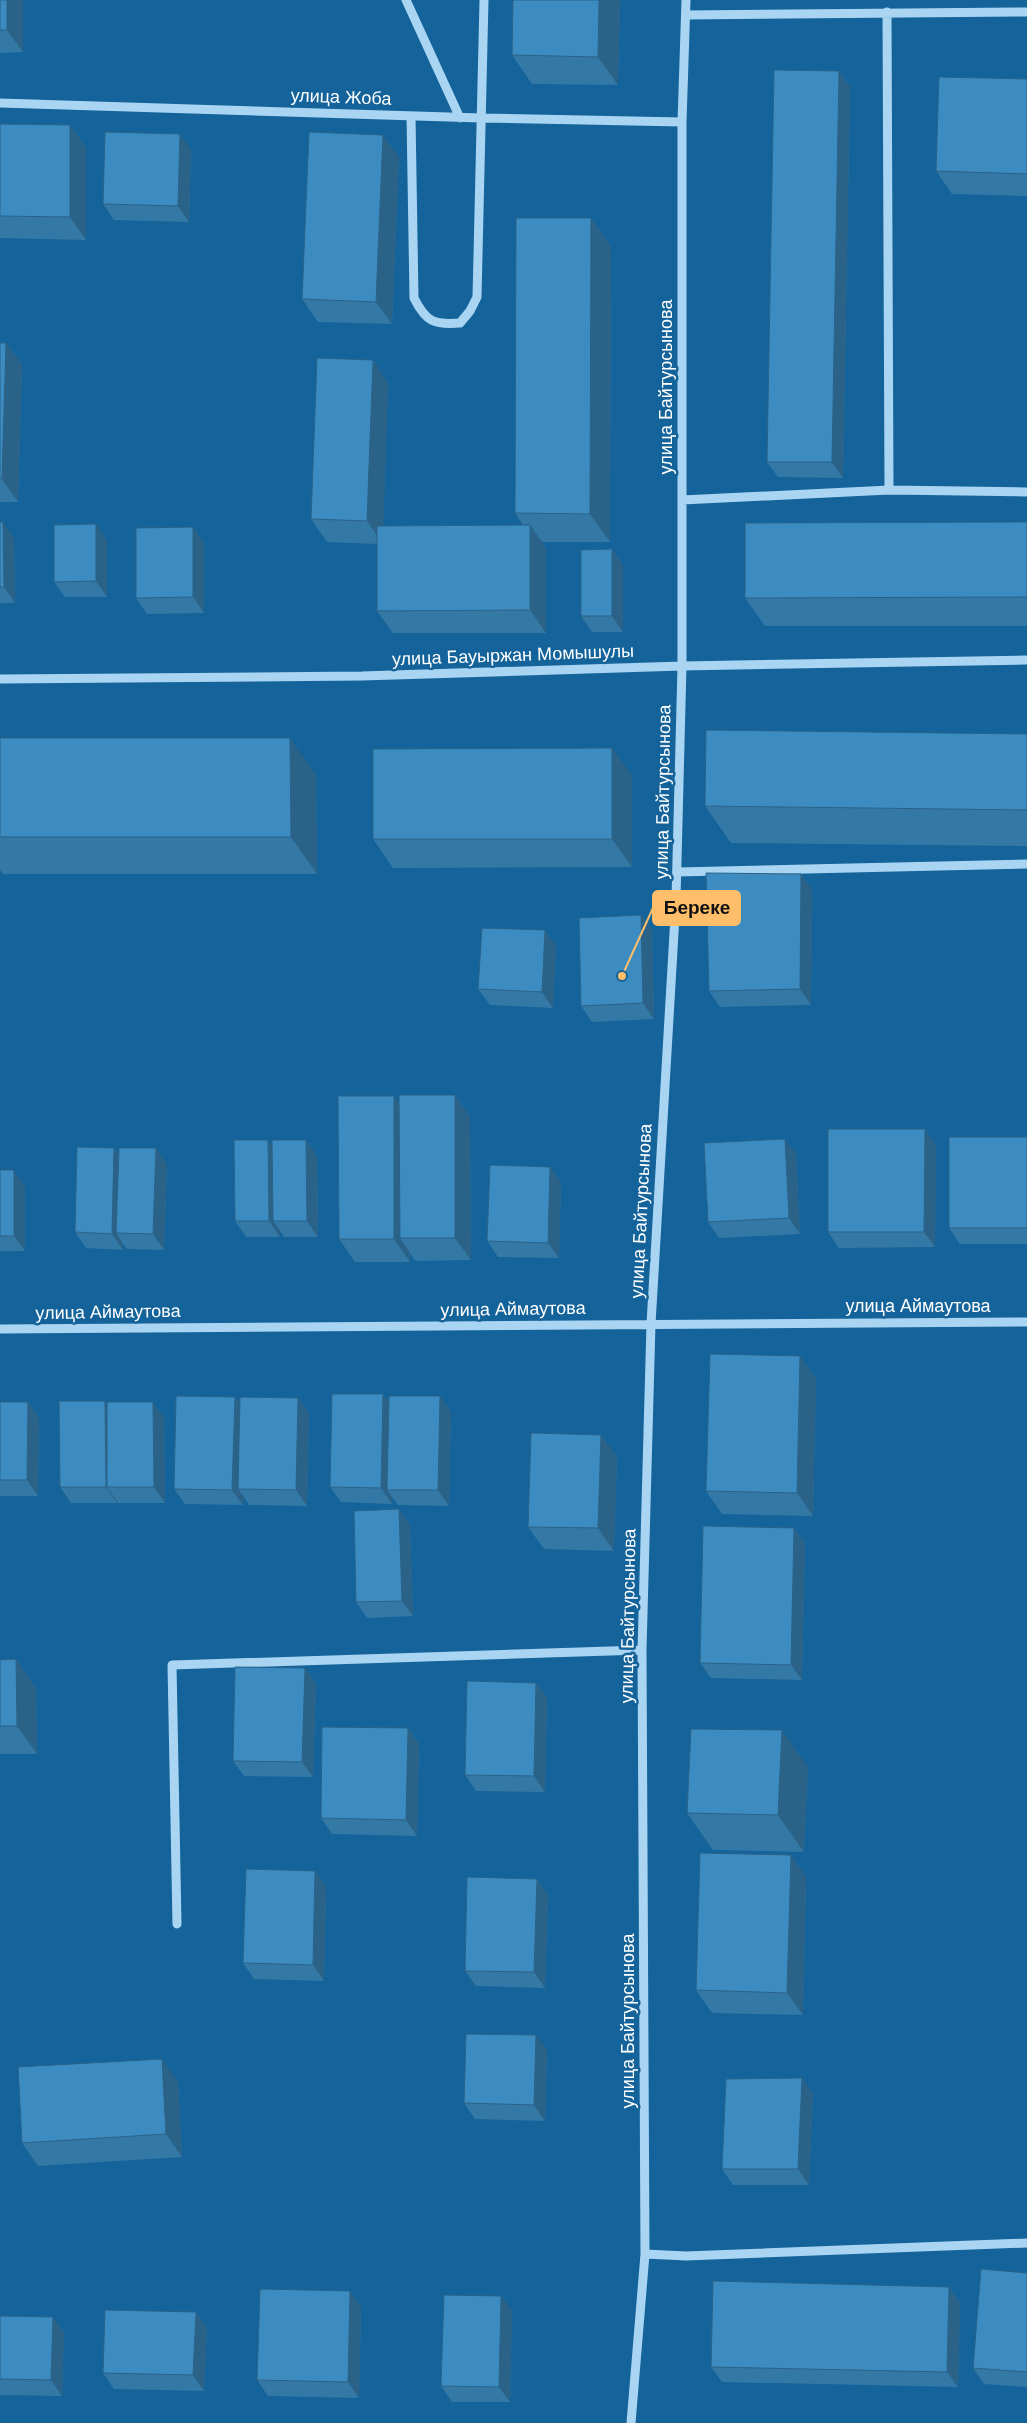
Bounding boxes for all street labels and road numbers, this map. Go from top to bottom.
street label: улица Жоба [290,85,393,109]
street label: улица Байтурсынова [656,299,676,474]
street label: улица Бауыржан Момышулы [392,641,634,669]
street label: улица Байтурсынова [651,703,675,880]
street label: улица Байтурсынова [626,1122,656,1299]
street label: улица Аймаутова [845,1296,992,1316]
street label: улица Аймаутова [440,1298,587,1320]
street label: улица Аймаутова [35,1301,182,1323]
street label: улица Байтурсынова [616,1527,640,1704]
street label: улица Байтурсынова [618,1933,638,2108]

